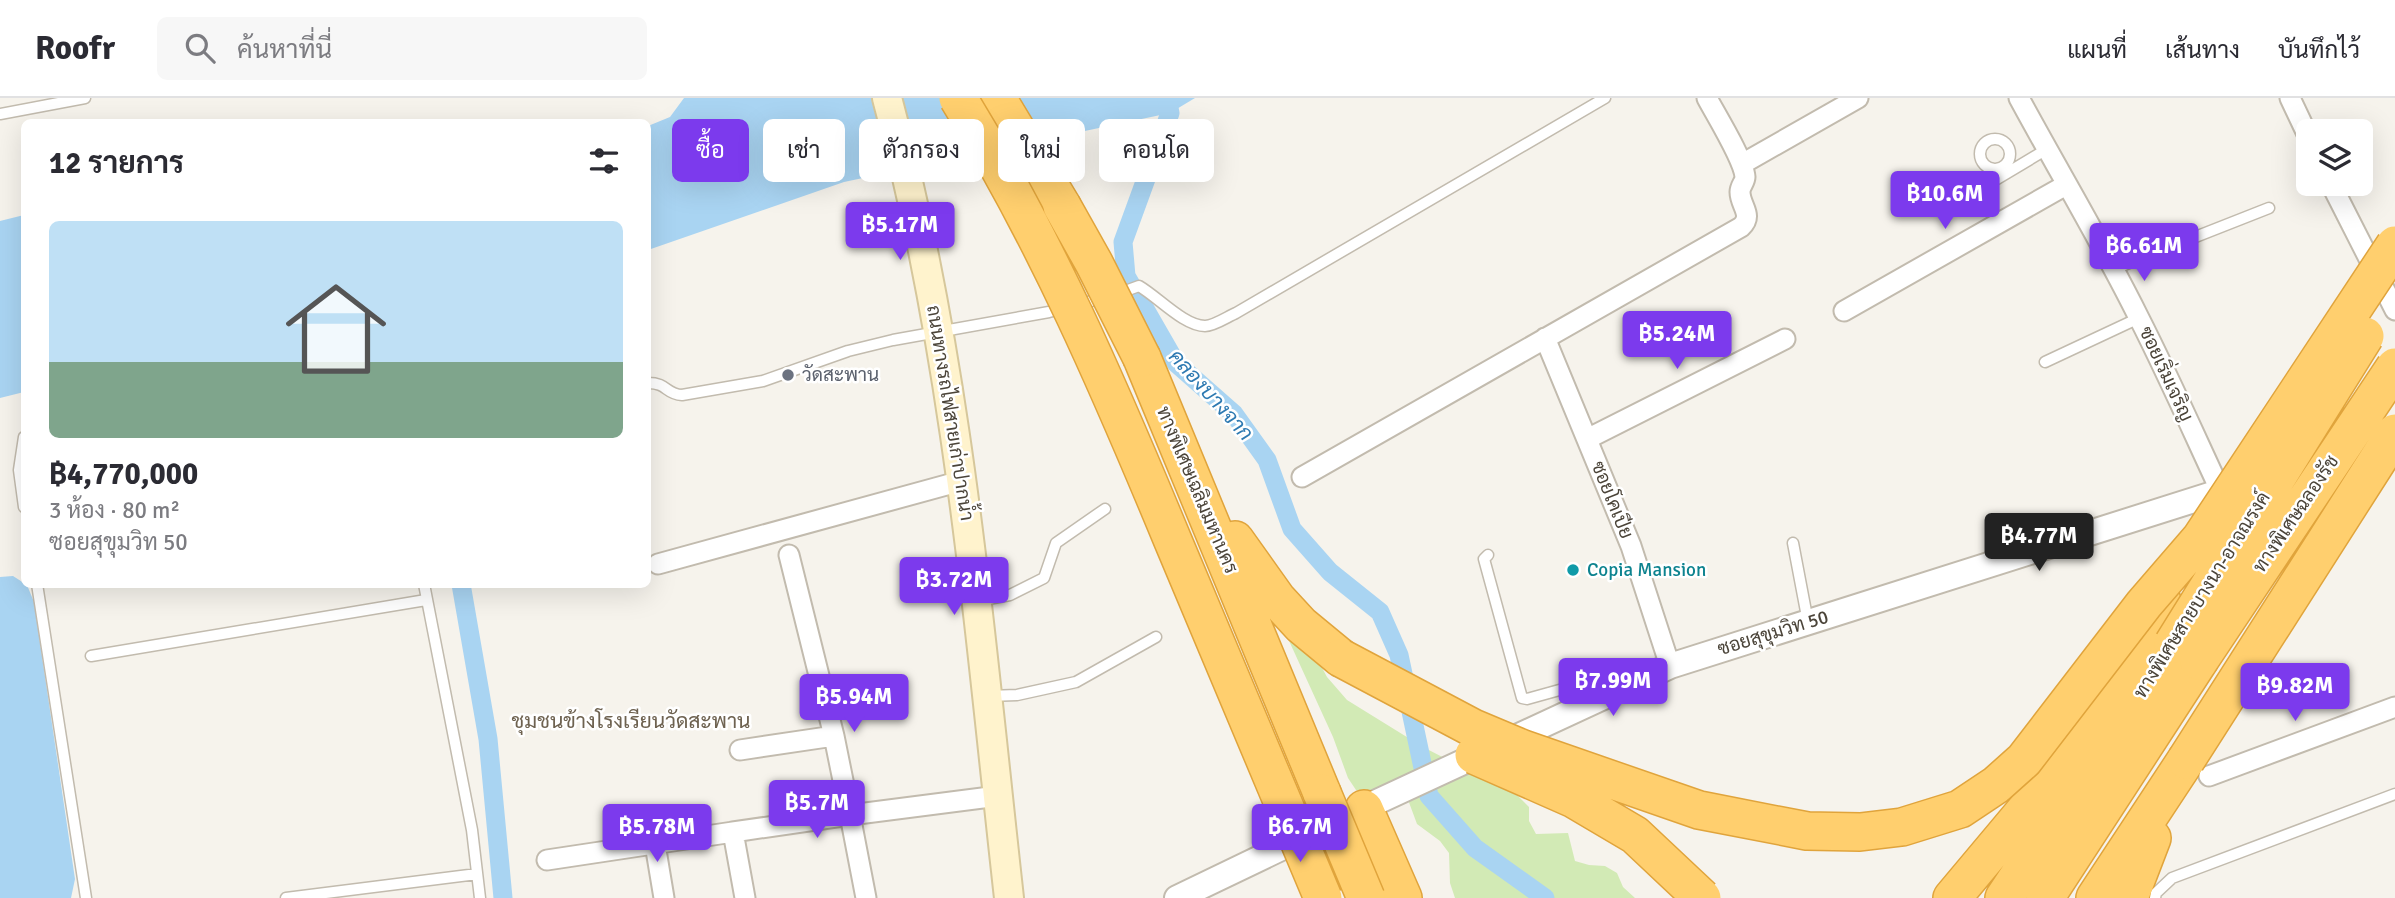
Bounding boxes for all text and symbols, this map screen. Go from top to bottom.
search box [157,17,647,80]
text: Roofr [35,28,115,69]
icon: search [181,29,219,67]
text: ค้นหาที่นี่ [237,34,332,66]
text: แผนที่ [2067,35,2127,65]
text: เส้นทาง [2165,35,2240,65]
text: บันทึกไว้ [2278,35,2360,65]
chip: ซื้อ [672,119,749,182]
chip: เช่า [763,119,845,182]
chip: ตัวกรอง [859,119,984,182]
chip: ใหม่ [998,119,1085,182]
chip: คอนโด [1099,119,1214,182]
map controls [2296,119,2373,196]
button: layers [2296,119,2373,196]
icon: filters [585,142,623,180]
text: 12 รายการ [49,145,184,182]
pin: ฿10.6M [1888,172,2002,231]
text: ฿10.6M [1907,179,1983,208]
pin: ฿5.17M [843,202,957,262]
text: ฿5.17M [862,210,938,239]
pin: ฿6.61M [2087,223,2201,283]
text: ฿6.61M [2106,231,2182,260]
icon: home [273,266,399,392]
street label: ถนนทางรถไฟสายเก่าปากน้ำ [921,303,983,523]
pin: ฿5.24M [1620,312,1734,371]
text: ฿5.24M [1639,319,1715,348]
street label: ซอยเริ่มเจริญ [2134,321,2203,425]
water label: คลองบางจาก [1163,344,1259,446]
place label: วัดสะพาน [802,363,879,387]
marker: วัดสะพาน [780,367,796,383]
street label: ทางพิเศษเฉลิมมหานคร [1151,403,1243,577]
street label: ทางพิเศษฉลองรัช [2248,451,2344,577]
text: ฿4,770,000 [49,456,198,493]
street label: ซอยโคเปีย [1586,457,1639,542]
street label: ทางพิเศษสายบางนา-อาจณรงค์ [2128,487,2276,703]
text: 3 ห้อง · 80 m² [49,496,180,525]
pin: ฿4.77M [1982,514,2096,573]
text: ฿4.77M [2001,521,2077,550]
text: ซอยสุขุมวิท 50 [49,528,188,557]
pin: ฿3.72M [897,558,1011,617]
place label: Copia Mansion [1587,558,1706,582]
marker: Copia Mansion [1565,562,1581,578]
text: ฿3.72M [916,565,992,594]
street label: ซอยสุขุมวิท 50 [1715,605,1831,661]
pin: ฿7.99M [1556,658,1670,718]
pin: ฿9.82M [2238,664,2352,723]
text: ฿7.99M [1575,666,1651,695]
text: ฿9.82M [2257,671,2333,700]
pin: ฿5.94M [797,674,911,734]
text: ฿5.94M [816,682,892,711]
district label: ชุมชนข้างโรงเรียนวัดสะพาน [512,708,750,735]
pin: ฿5.7M [768,780,866,840]
text: ฿5.7M [785,788,849,817]
pin: ฿5.78M [600,804,714,864]
pin: ฿6.7M [1251,804,1349,864]
text: ฿5.78M [619,812,695,841]
text: ฿6.7M [1268,812,1332,841]

